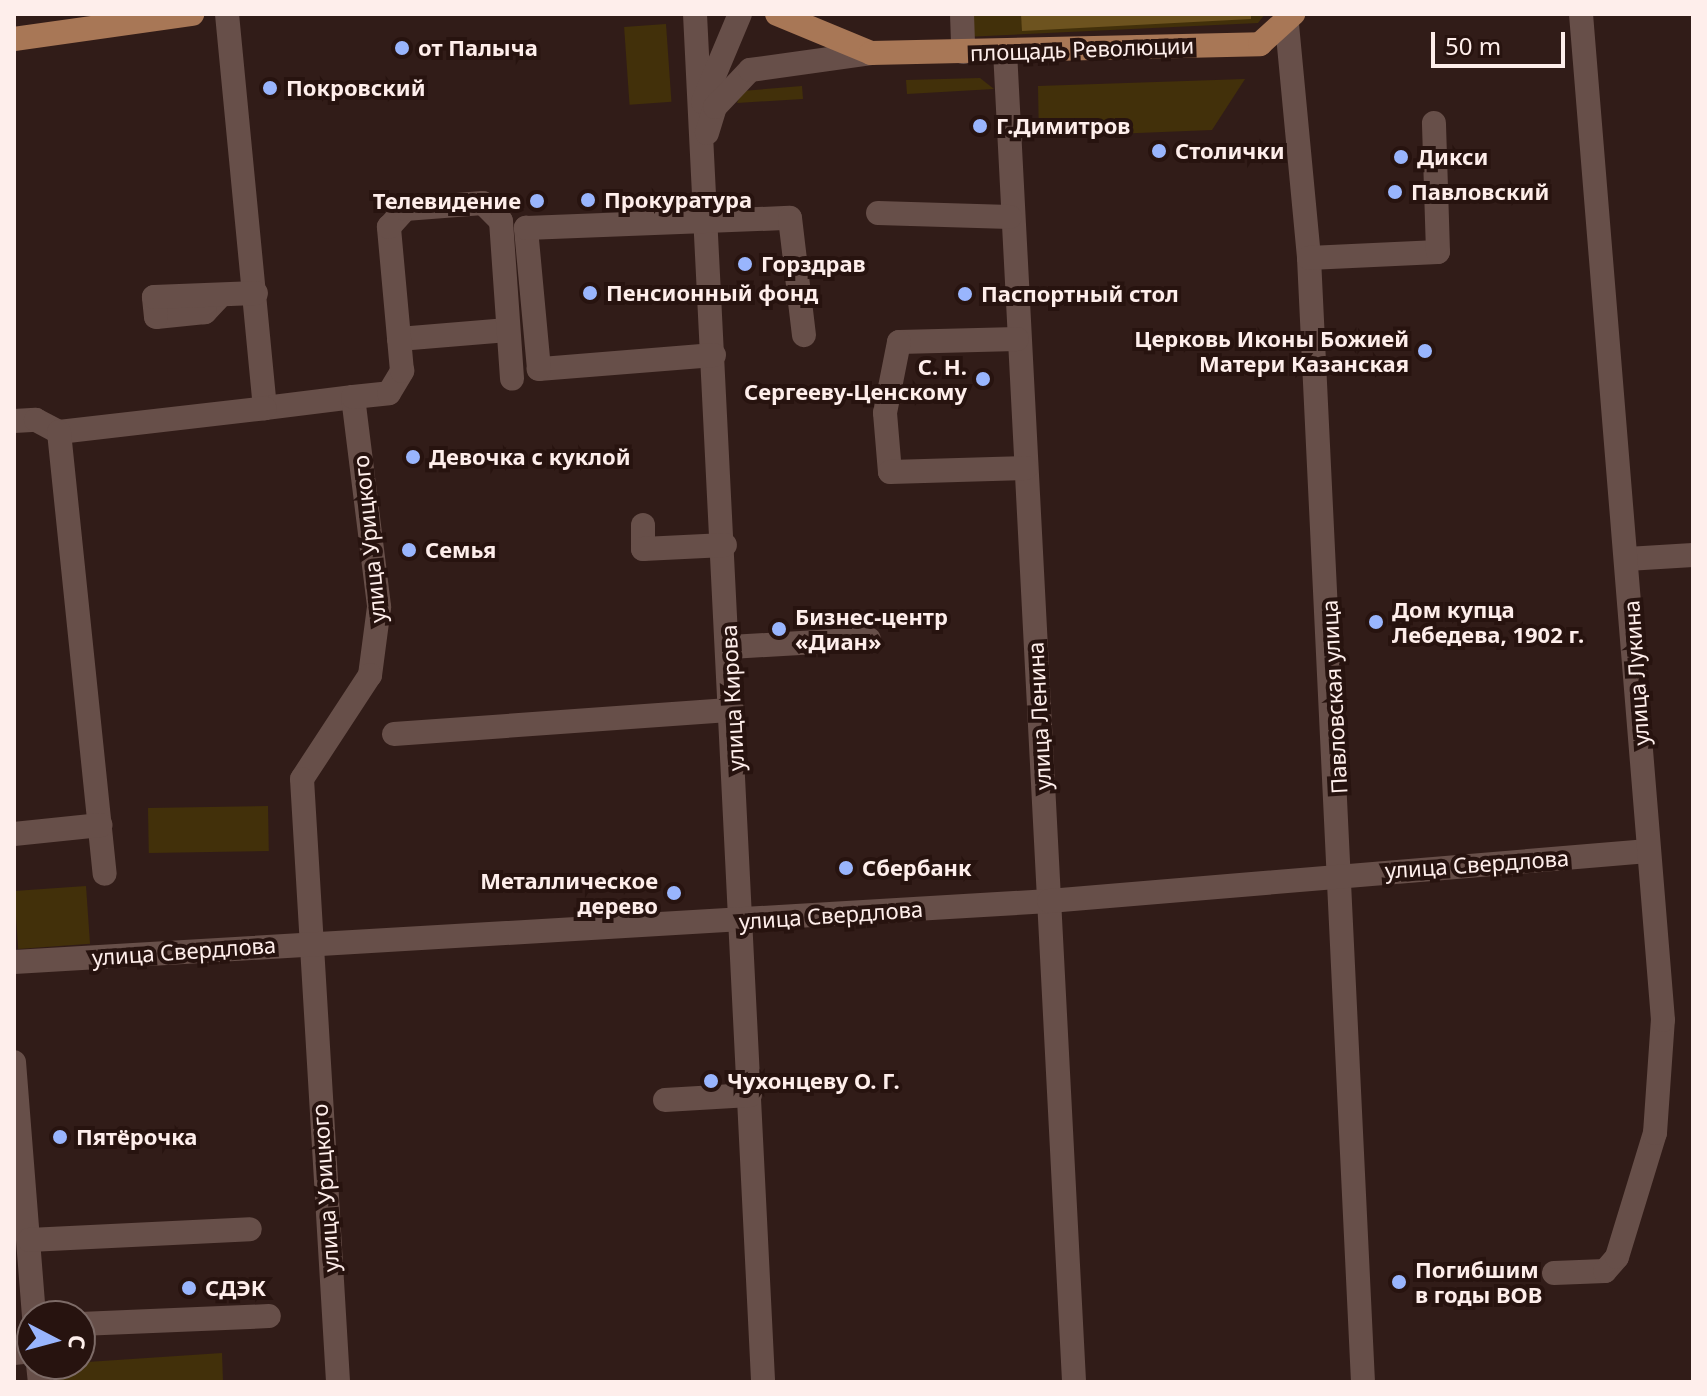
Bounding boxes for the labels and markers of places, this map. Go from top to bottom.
place label: от Палыча [418,35,538,61]
marker: от Палыча [393,39,411,57]
place label: Покровский [286,75,425,101]
marker: Покровский [261,79,279,97]
place label: Г.Димитров [996,113,1130,139]
marker: Г.Димитров [971,117,989,135]
place label: Столички [1175,138,1285,164]
marker: Столички [1150,142,1168,160]
place label: Дикси [1417,144,1488,170]
marker: Дикси [1392,148,1410,166]
place label: Павловский [1411,179,1549,205]
marker: Павловский [1386,183,1404,201]
place label: Прокуратура [604,187,752,213]
place label: Телевидение [373,188,521,214]
marker: Прокуратура [579,191,597,209]
marker: Телевидение [528,192,546,210]
place label: Горздрав [761,251,866,277]
marker: Горздрав [736,255,754,273]
place label: Пенсионный фонд [606,280,818,306]
place label: Паспортный стол [981,281,1179,307]
marker: Пенсионный фонд [581,284,599,302]
marker: Паспортный стол [956,285,974,303]
place label: Церковь Иконы Божией Матери Казанская [1134,325,1409,376]
marker: Церковь Иконы Божией Матери Казанская [1416,342,1434,360]
place label: С. Н. Сергееву-Ценскому [744,353,967,404]
marker: С. Н. Сергееву-Ценскому [974,370,992,388]
place label: Девочка с куклой [429,444,631,470]
marker: Девочка с куклой [404,448,422,466]
place label: Семья [425,537,496,563]
marker: Семья [400,541,418,559]
place label: Дом купца Лебедева, 1902 г. [1392,596,1584,648]
place label: Бизнес-центр «Диан» [795,603,948,654]
marker: Дом купца Лебедева, 1902 г. [1367,613,1385,631]
marker: Бизнес-центр «Диан» [770,620,788,638]
place label: Сбербанк [862,855,972,881]
marker: Сбербанк [837,859,855,877]
place label: Металлическое дерево [480,867,658,918]
marker: Металлическое дерево [665,884,683,902]
place label: Чухонцеву О. Г. [727,1068,900,1094]
marker: Чухонцеву О. Г. [702,1072,720,1090]
place label: Пятёрочка [76,1124,197,1150]
marker: Пятёрочка [51,1128,69,1146]
place label: Погибшим в годы ВОВ [1415,1256,1542,1308]
marker: Погибшим в годы ВОВ [1390,1273,1408,1291]
place label: СДЭК [205,1275,266,1301]
marker: СДЭК [180,1279,198,1297]

